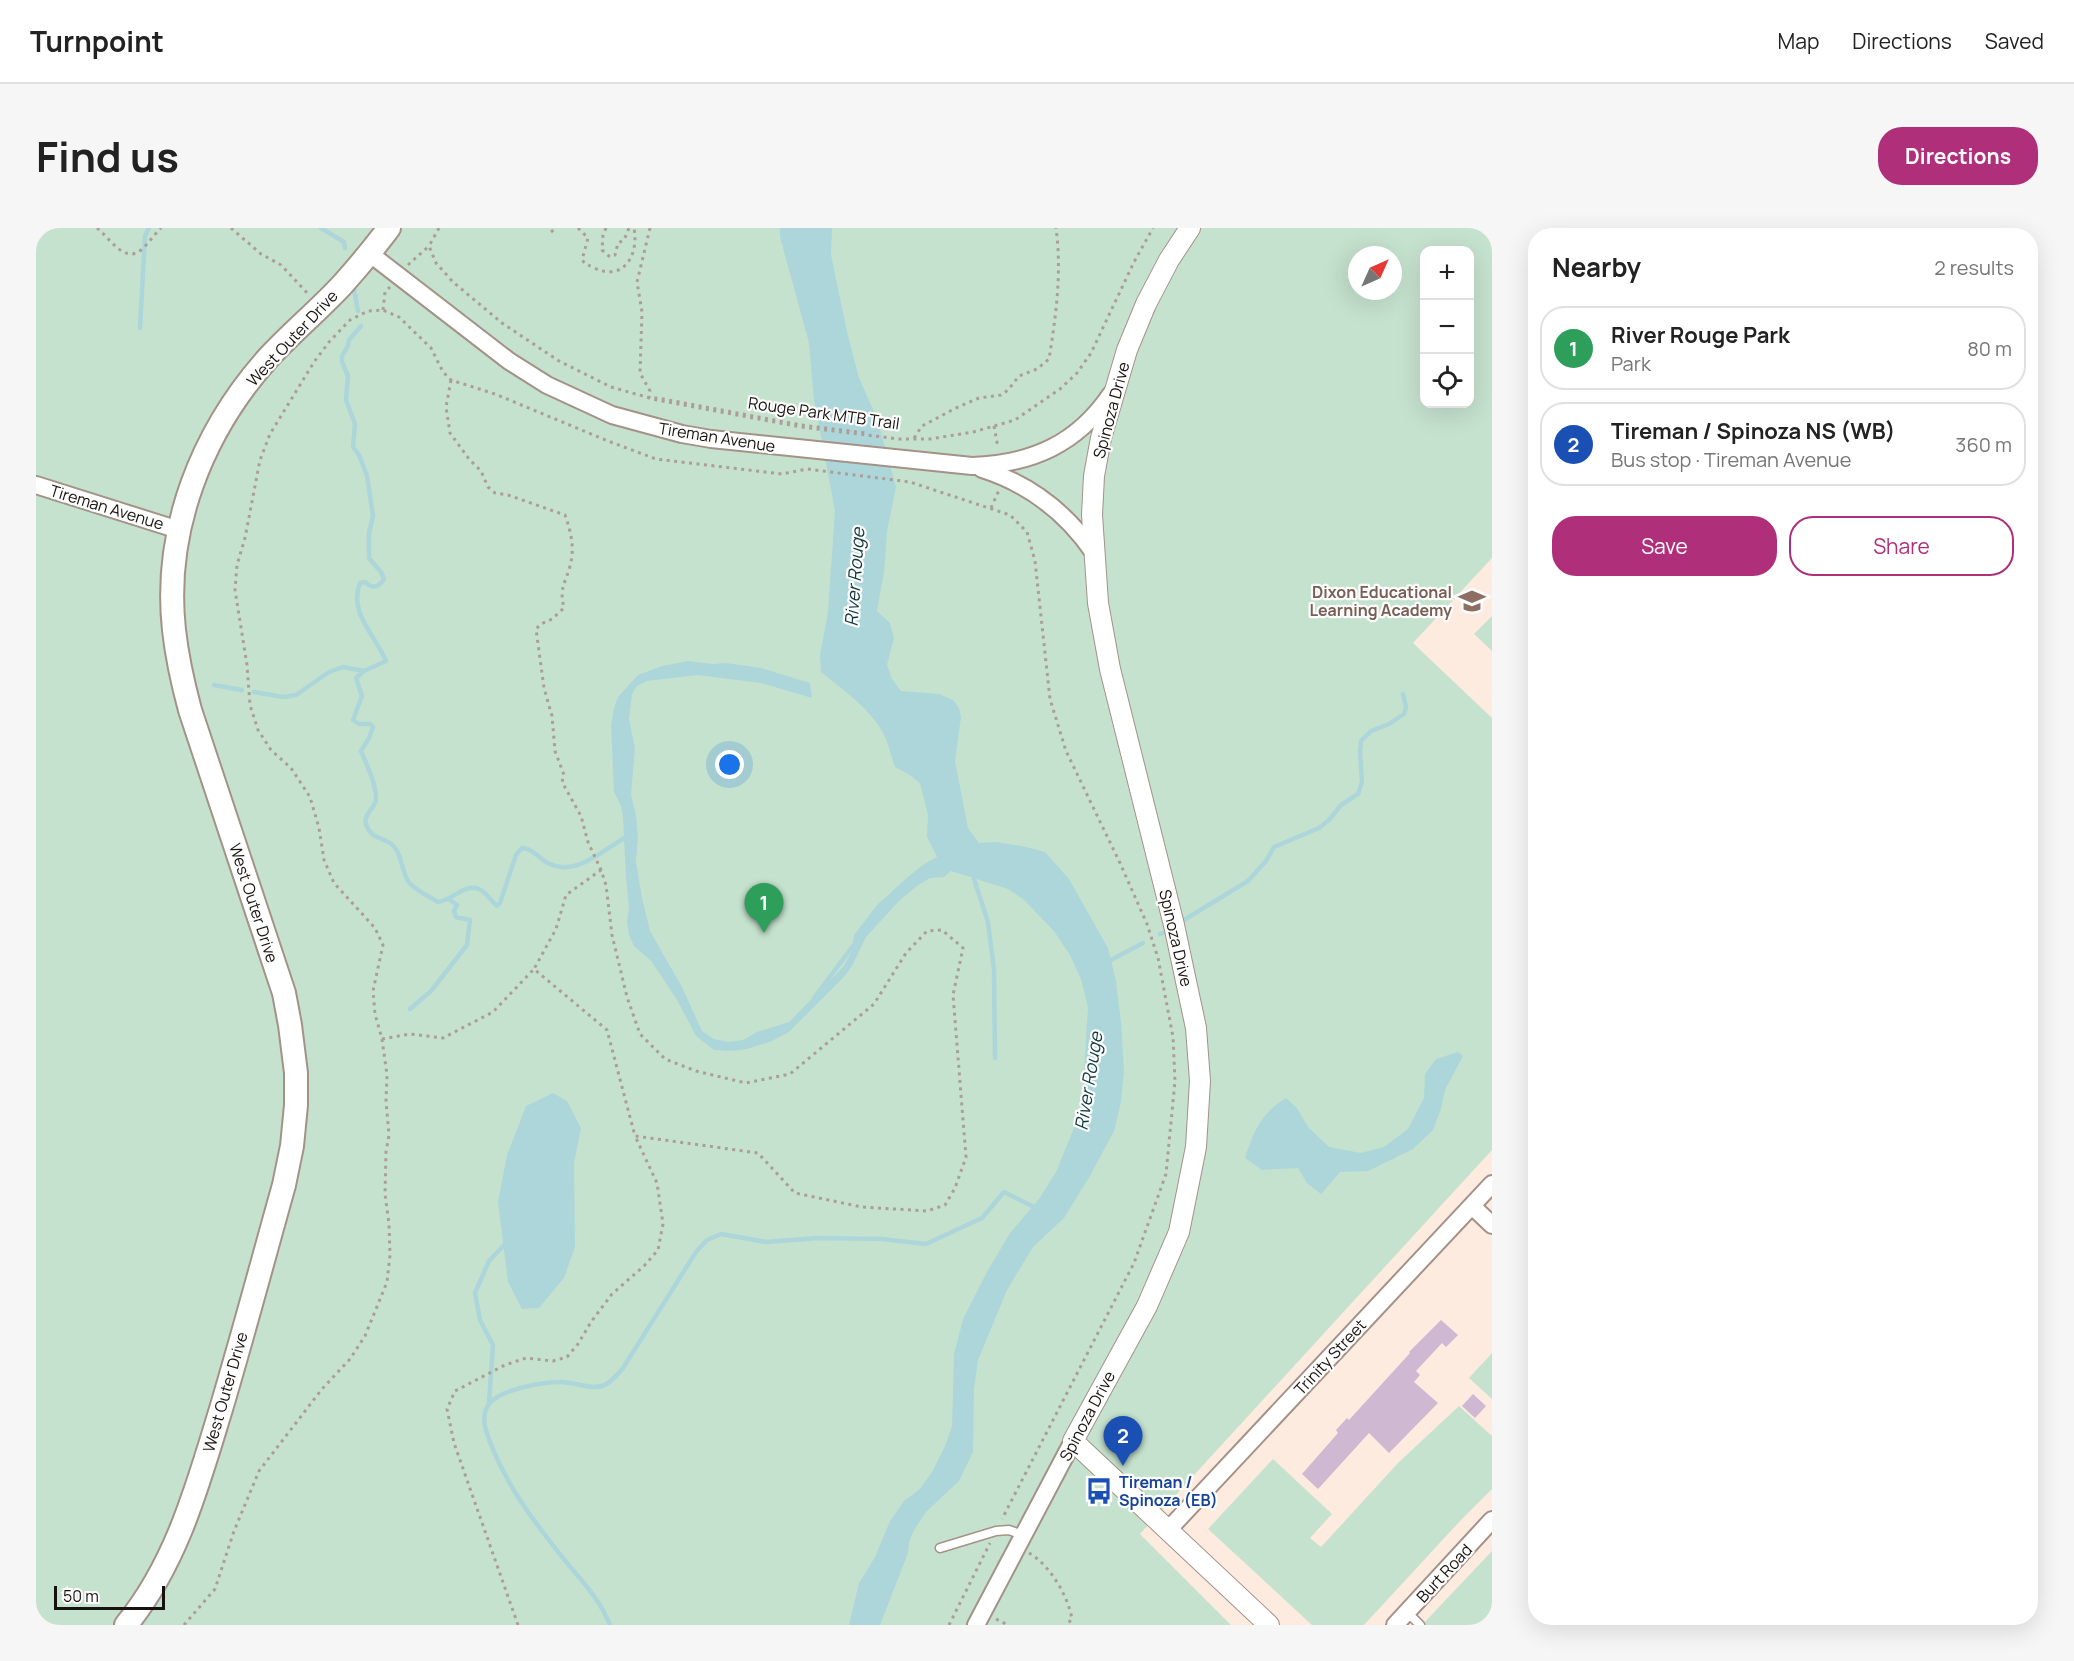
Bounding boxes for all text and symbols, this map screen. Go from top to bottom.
text: Turnpoint [30,22,164,60]
text: Map [1778,27,1819,55]
text: Directions [1852,27,1952,55]
text: Saved [1985,27,2044,55]
text: Find us [36,127,179,185]
button: Directions [1878,127,2038,185]
north arrow [1348,246,1402,300]
map controls [1420,246,1474,408]
button: + [1420,246,1474,300]
text: Nearby [1552,249,1641,285]
text: 2 results [1934,254,2014,281]
street label: West Outer Drive [242,285,342,391]
button: − [1420,300,1474,354]
text: River Rouge Park [1611,320,1790,350]
text: 1 [1569,335,1578,362]
text: 80 m [1967,335,2012,362]
text: Park [1611,350,1651,377]
button: locate [1420,354,1474,408]
street label: Spinoza Drive [1088,359,1134,461]
street label: Rouge Park MTB Trail [747,391,901,435]
text: Tireman / Spinoza NS (WB) [1611,416,1896,446]
street label: Tireman Avenue [657,417,777,457]
text: 2 [1568,431,1579,458]
text: 360 m [1955,431,2012,458]
text: Bus stop · Tireman Avenue [1611,446,1851,473]
street label: Tireman Avenue [47,479,167,535]
button: Save [1552,516,1777,576]
button: Share [1789,516,2014,576]
water label: River Rouge [839,525,870,627]
place label: Dixon Educational Learning Academy [1310,581,1452,621]
school or university icon: Dixon Educational Learning Academy [1457,586,1487,616]
your location [715,750,744,779]
street label: West Outer Drive [224,841,284,965]
pin: 1 [744,884,784,933]
street label: Spinoza Drive [1154,887,1198,989]
water label: River Rouge [1068,1029,1108,1132]
street label: Trinity Street [1289,1314,1371,1400]
street label: West Outer Drive [197,1329,253,1455]
street label: Spinoza Drive [1054,1367,1120,1465]
pin: 2 [1104,1416,1142,1466]
place label: Tireman / Spinoza (EB) [1119,1471,1218,1511]
bus stop icon: Tireman / Spinoza (EB) [1084,1476,1114,1506]
street label: Burt Road [1411,1539,1477,1607]
scale bar [54,1583,165,1610]
text: 50 m [63,1585,99,1607]

